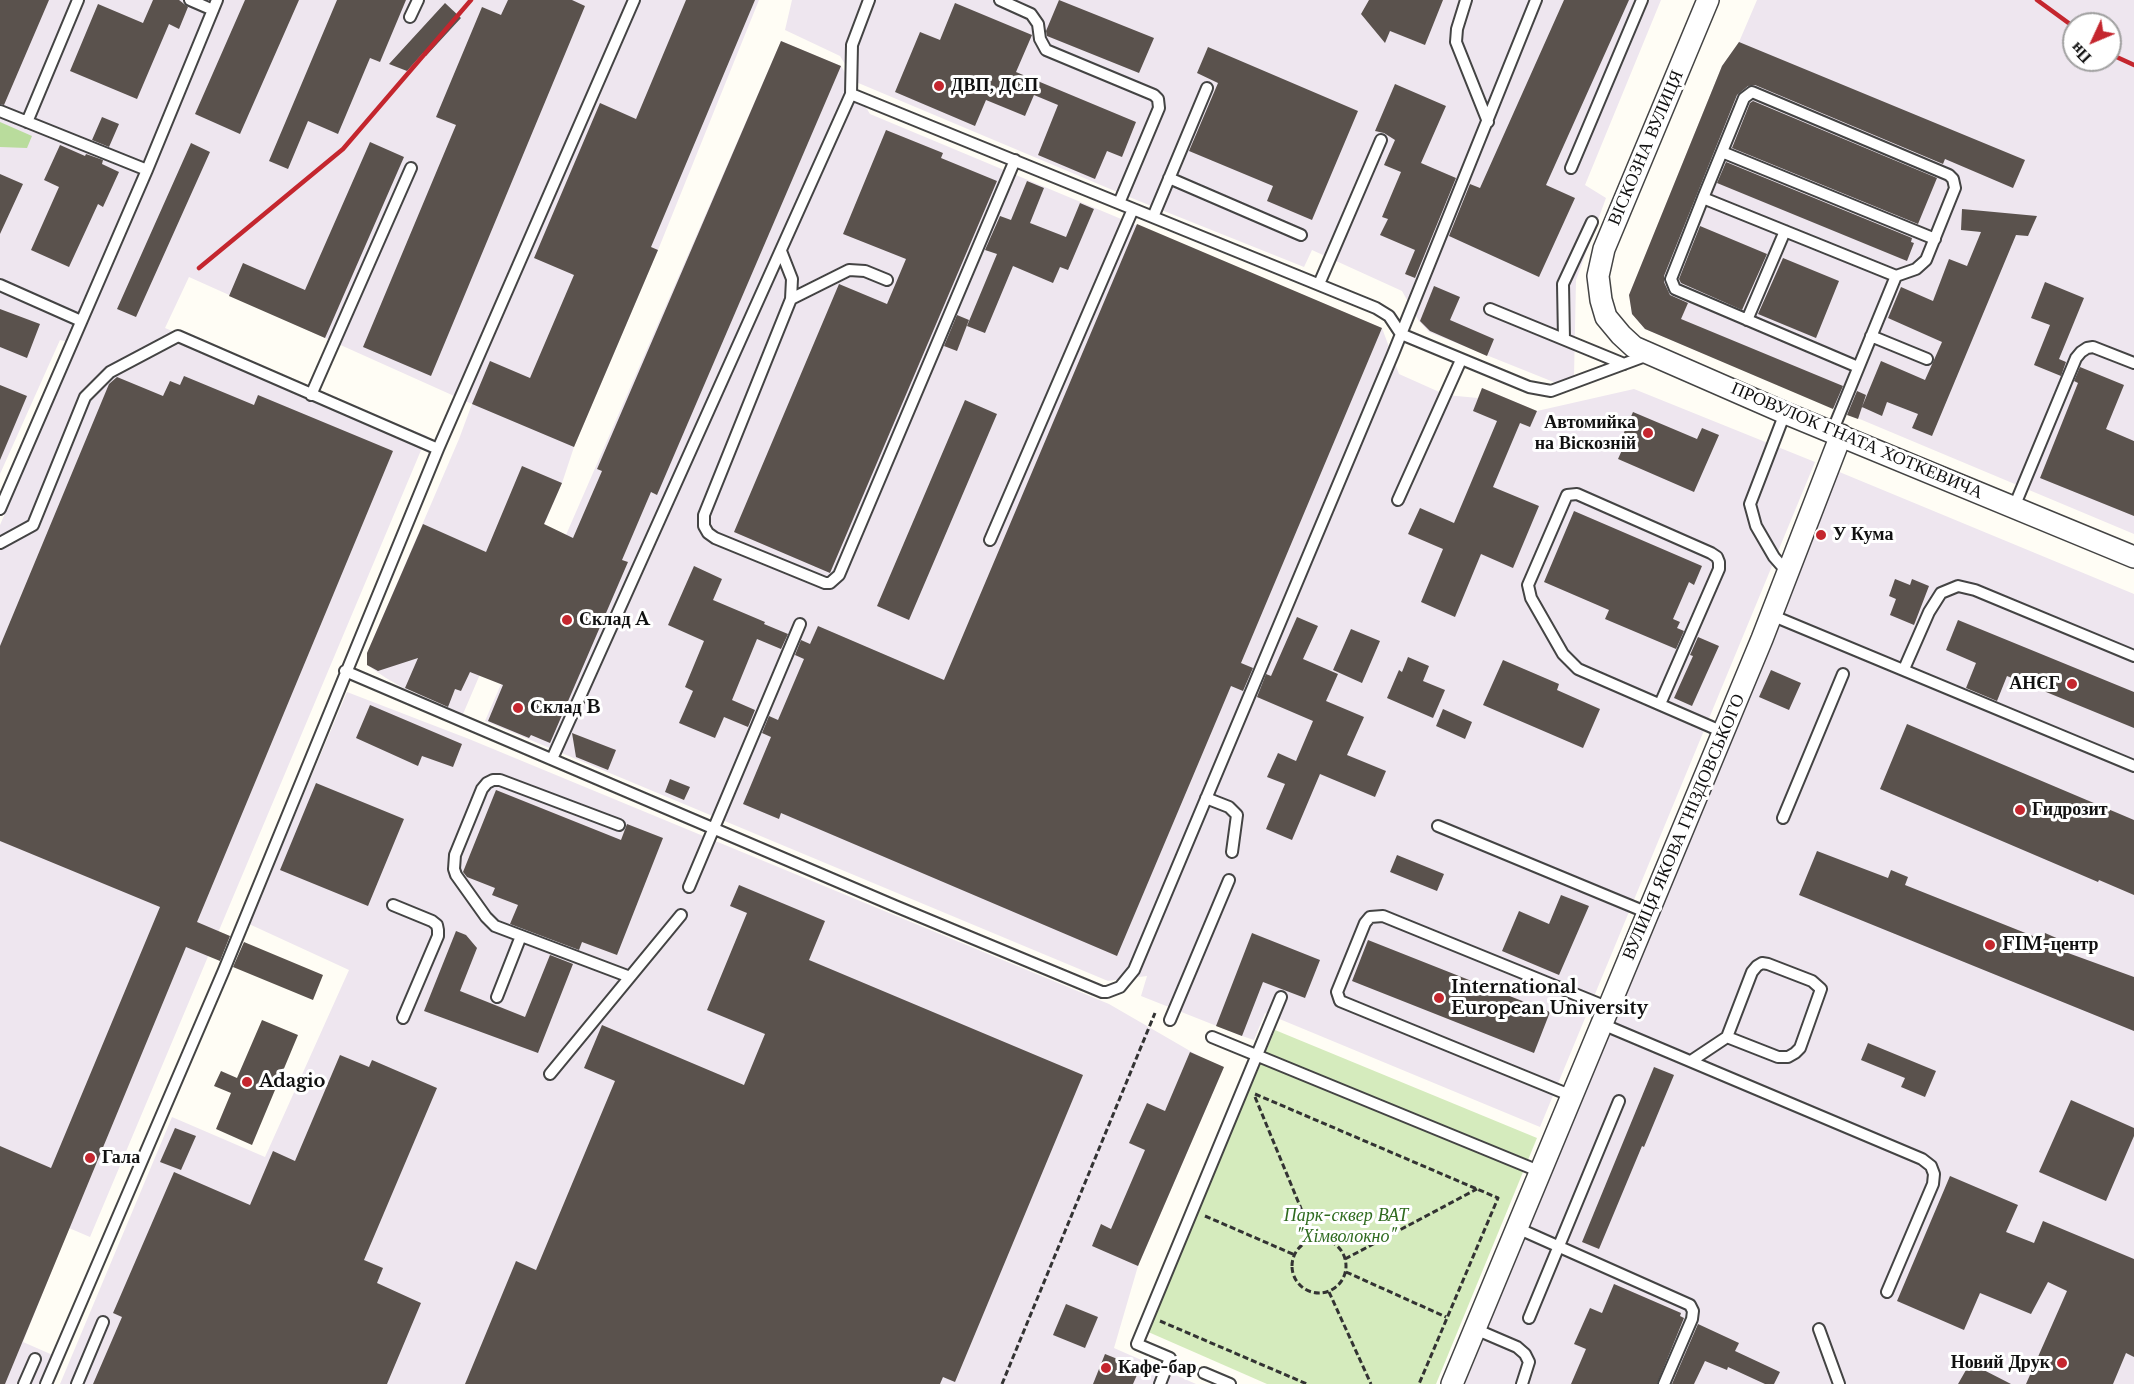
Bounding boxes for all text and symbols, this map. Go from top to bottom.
north arrow [2062,12,2122,72]
text: Пн [2066,38,2095,68]
street label: ВІСКОЗНА ВУЛИЦЯ [1604,67,1688,229]
place label: ДВП, ДСП [951,75,1038,97]
marker: ДВП, ДСП [932,79,946,93]
street label: ПРОВУЛОК ГНАТА ХОТКЕВИЧА [1728,378,1986,504]
place label: Автомийка на Віскозній [1535,412,1636,454]
marker: Автомийка на Віскозній [1641,426,1655,440]
place label: У Кума [1833,524,1894,546]
marker: У Кума [1814,528,1828,542]
place label: Склад A [579,609,650,631]
marker: Склад A [560,613,574,627]
place label: АНЄГ [2009,673,2060,695]
marker: АНЄГ [2065,677,2079,691]
street label: ВУЛИЦЯ ЯКОВА ГНІЗДОВСЬКОГО [1618,691,1750,963]
place label: Склад B [530,697,601,719]
marker: Склад B [511,701,525,715]
place label: Гидрозит [2032,799,2108,821]
marker: Гидрозит [2013,803,2027,817]
place label: FIM-центр [2002,934,2099,956]
marker: FIM-центр [1983,938,1997,952]
place label: International European University [1451,977,1648,1020]
marker: International European University [1432,991,1446,1005]
place label: Adagio [259,1071,325,1093]
marker: Adagio [240,1075,254,1089]
place label: Гала [102,1147,140,1169]
marker: Гала [83,1151,97,1165]
park label: Парк-сквер ВАТ "Хімволокно" [1284,1205,1408,1248]
place label: Новий Друк [1951,1352,2050,1374]
marker: Новий Друк [2055,1356,2069,1370]
place label: Кафе-бар [1118,1357,1196,1379]
marker: Кафе-бар [1099,1361,1113,1375]

